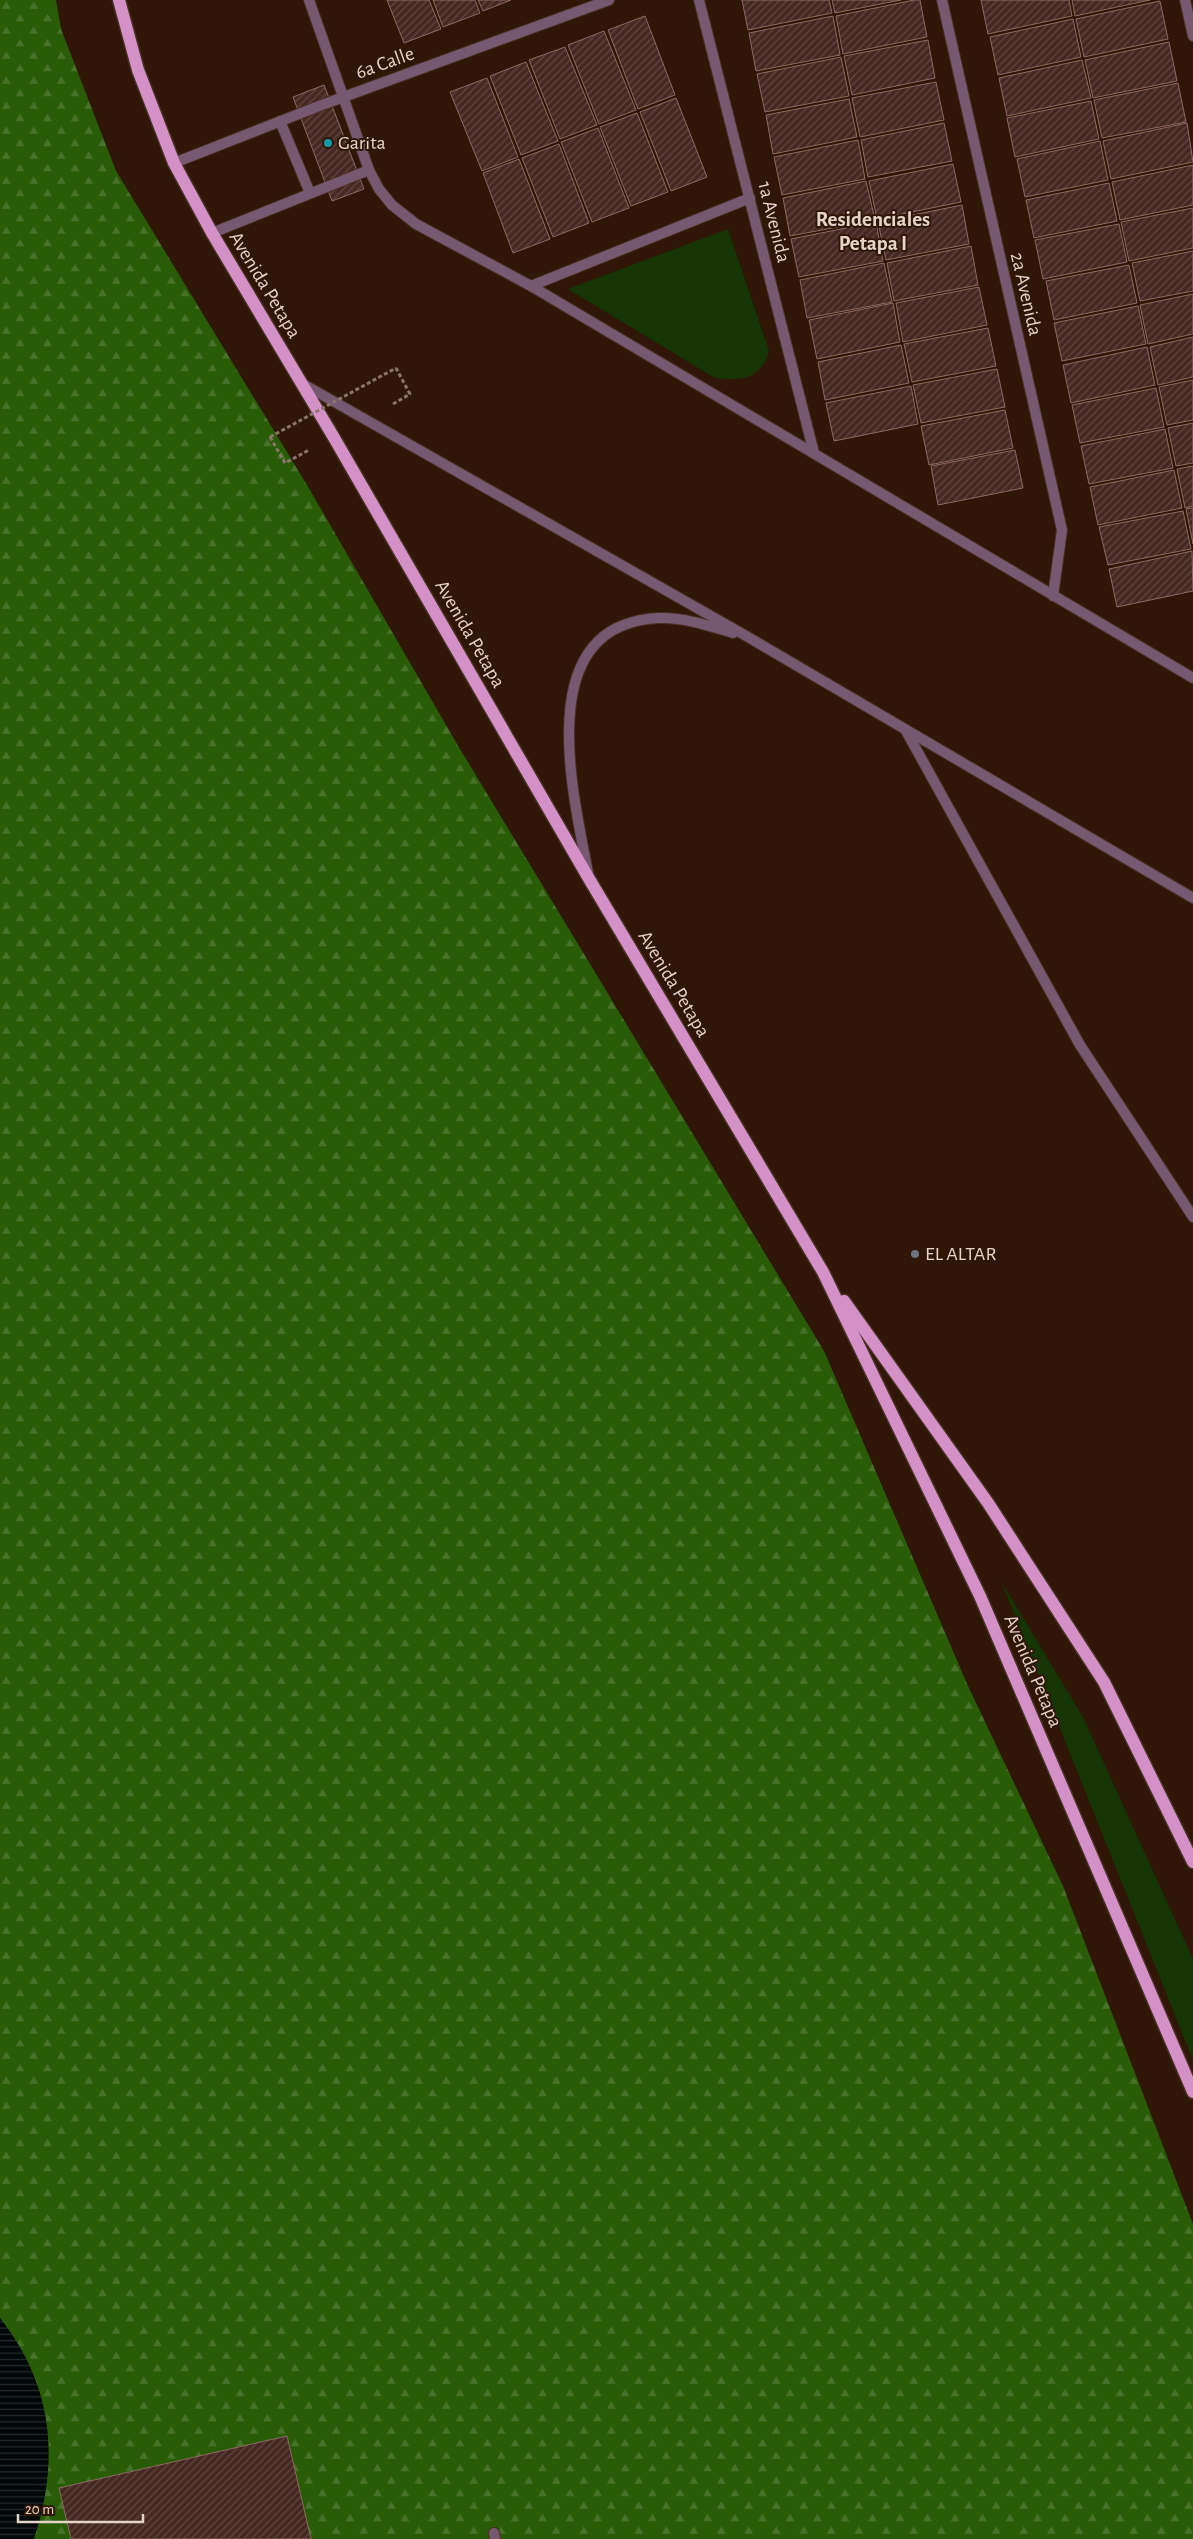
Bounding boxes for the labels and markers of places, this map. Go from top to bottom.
place label: Garita [338,133,386,153]
marker: Garita [322,137,334,149]
place label: EL ALTAR [925,1244,997,1264]
marker: EL ALTAR [909,1248,921,1260]

